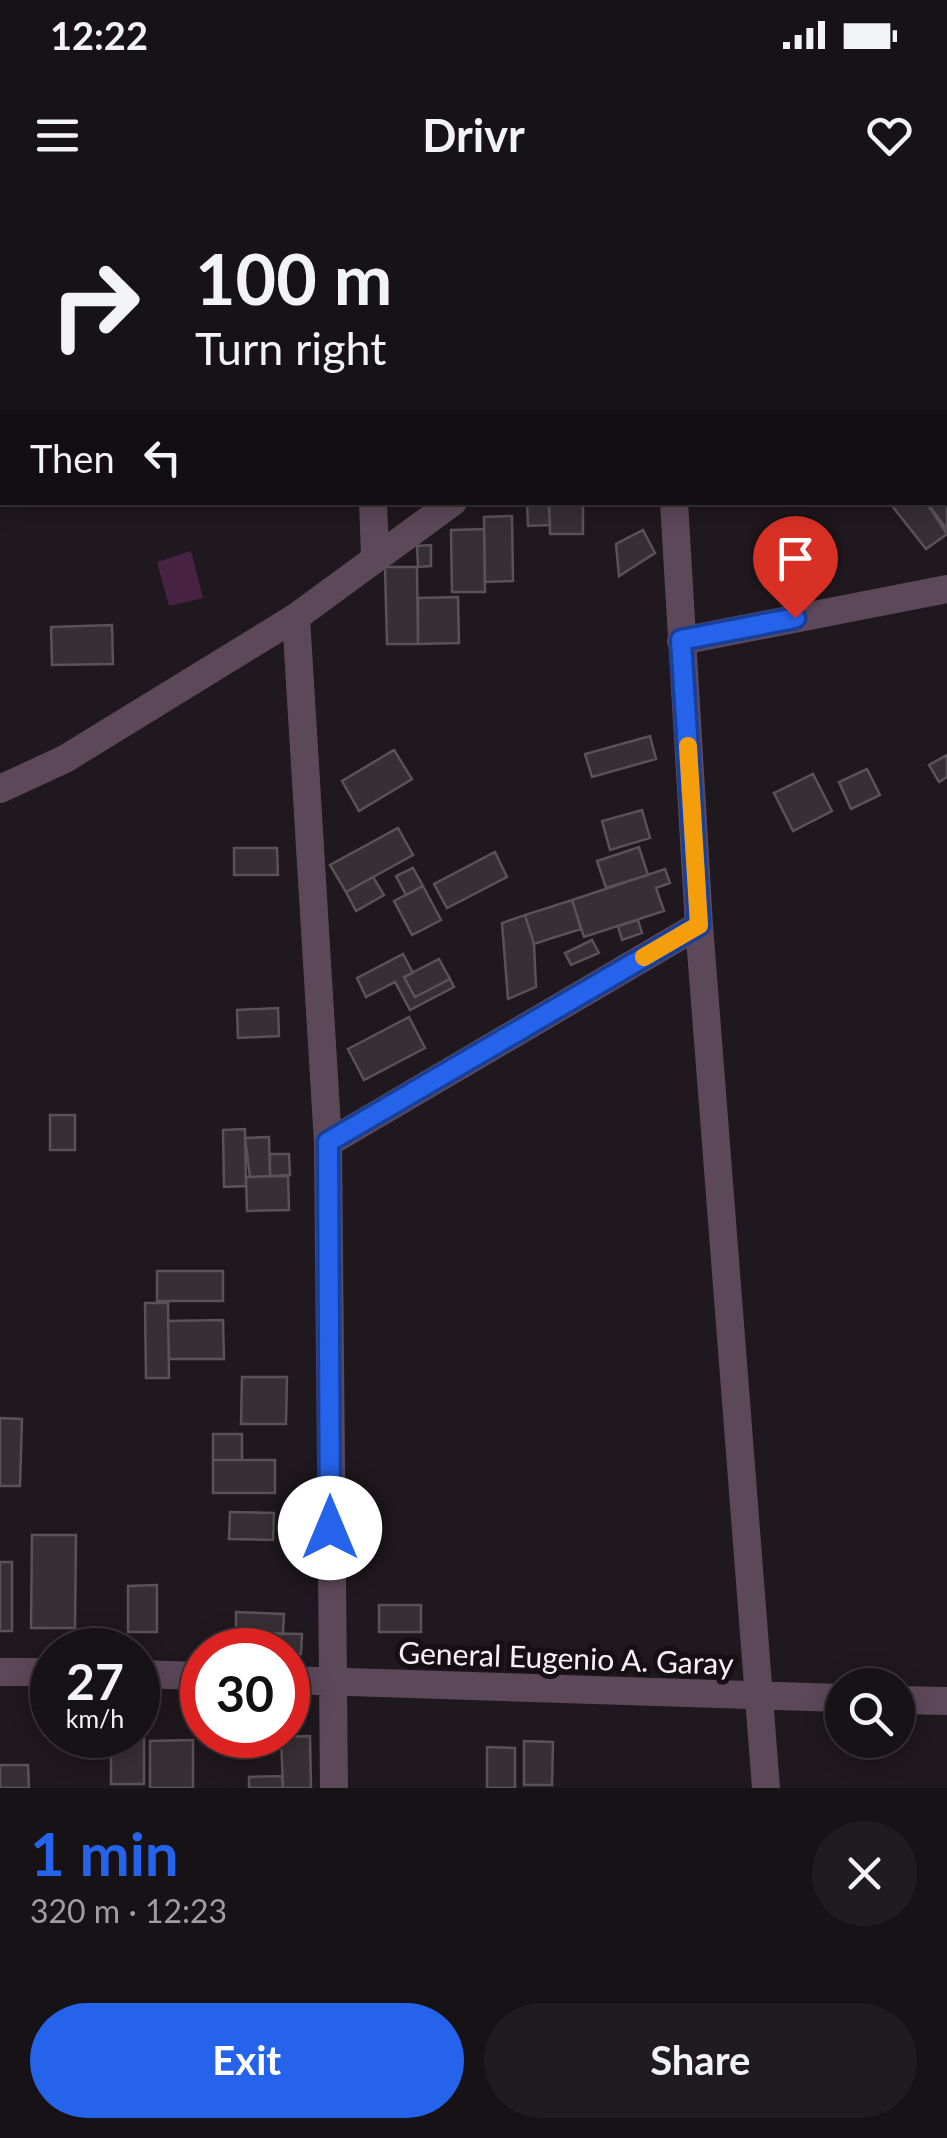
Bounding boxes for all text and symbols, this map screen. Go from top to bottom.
text: 12:22 [50,12,148,58]
icon: menu [30,108,85,163]
text: Drivr [422,108,525,162]
icon: heart [862,108,917,163]
text: 100 m [195,236,392,320]
icon: right [30,240,160,370]
text: Turn right [195,321,386,375]
icon: left [135,430,190,485]
text: Then [30,435,115,481]
pin [753,516,838,619]
icon: arrive [768,531,823,586]
position arrow [278,1476,382,1580]
speed limit sign: 30 [180,1628,310,1758]
street label: General Eugenio A. Garay [398,1633,735,1681]
text: 27 [66,1651,124,1711]
map controls [825,1668,915,1758]
button: search [825,1668,915,1758]
text: km/h [66,1703,124,1733]
text: 1 min [30,1817,179,1889]
button: close [812,1821,917,1926]
text: 320 m · 12:23 [30,1891,227,1930]
button: Exit [30,2003,464,2118]
button: Share [484,2003,917,2118]

